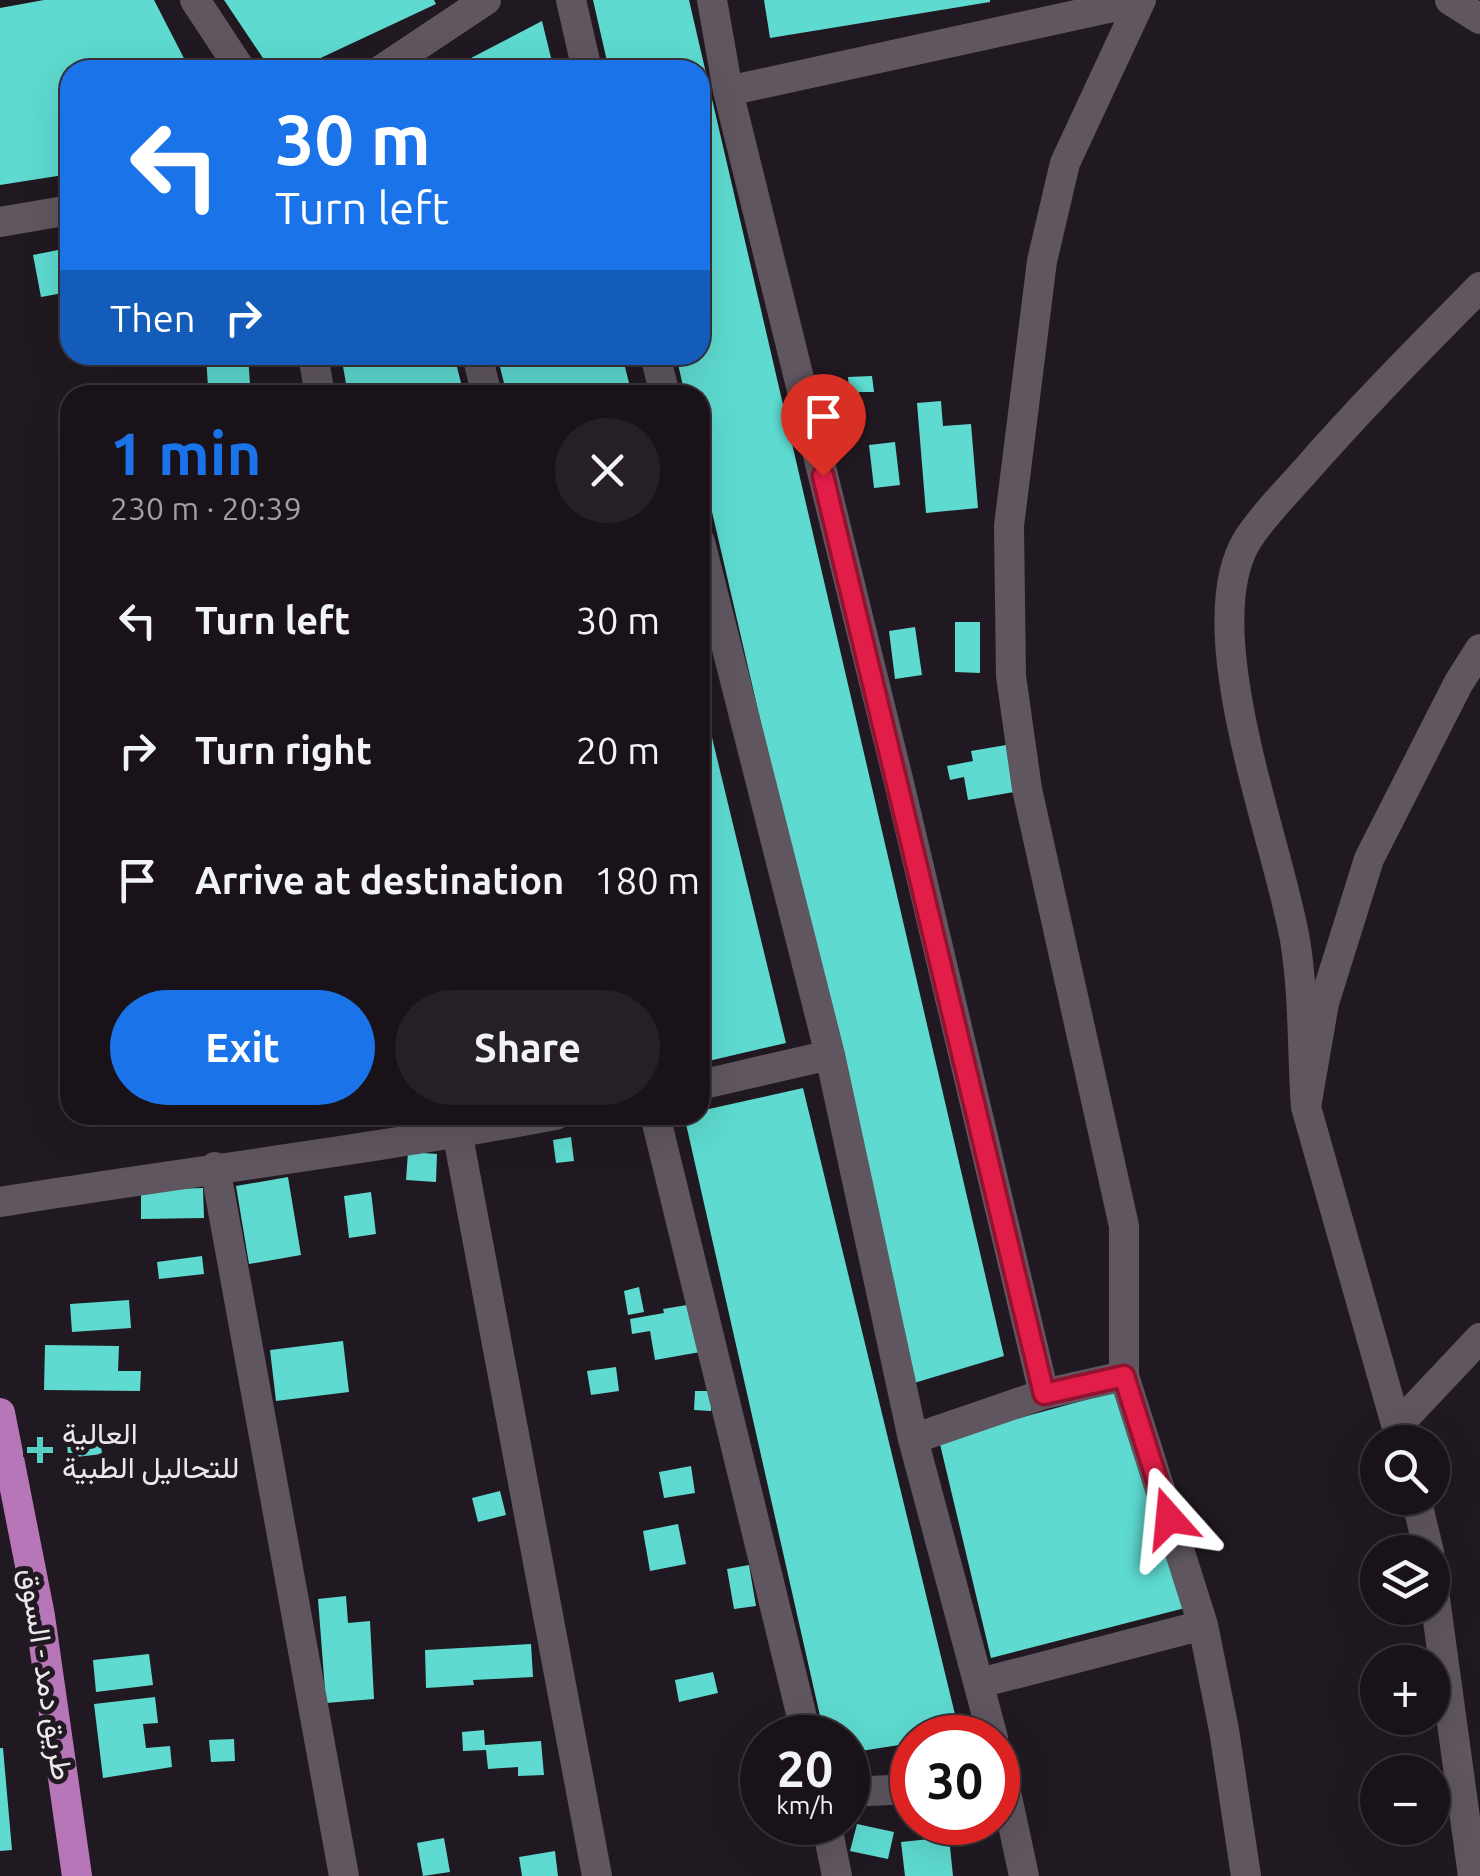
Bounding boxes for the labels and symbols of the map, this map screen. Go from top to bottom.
pin [781,374,866,477]
place label: العالية للتحاليل الطبية [62,1416,239,1485]
marker: العالية للتحاليل الطبية [27,1437,53,1463]
position arrow [1117,1466,1221,1570]
street label: طريق دمد - السوق [11,1566,81,1783]
speed limit sign: 30 [890,1715,1020,1845]

